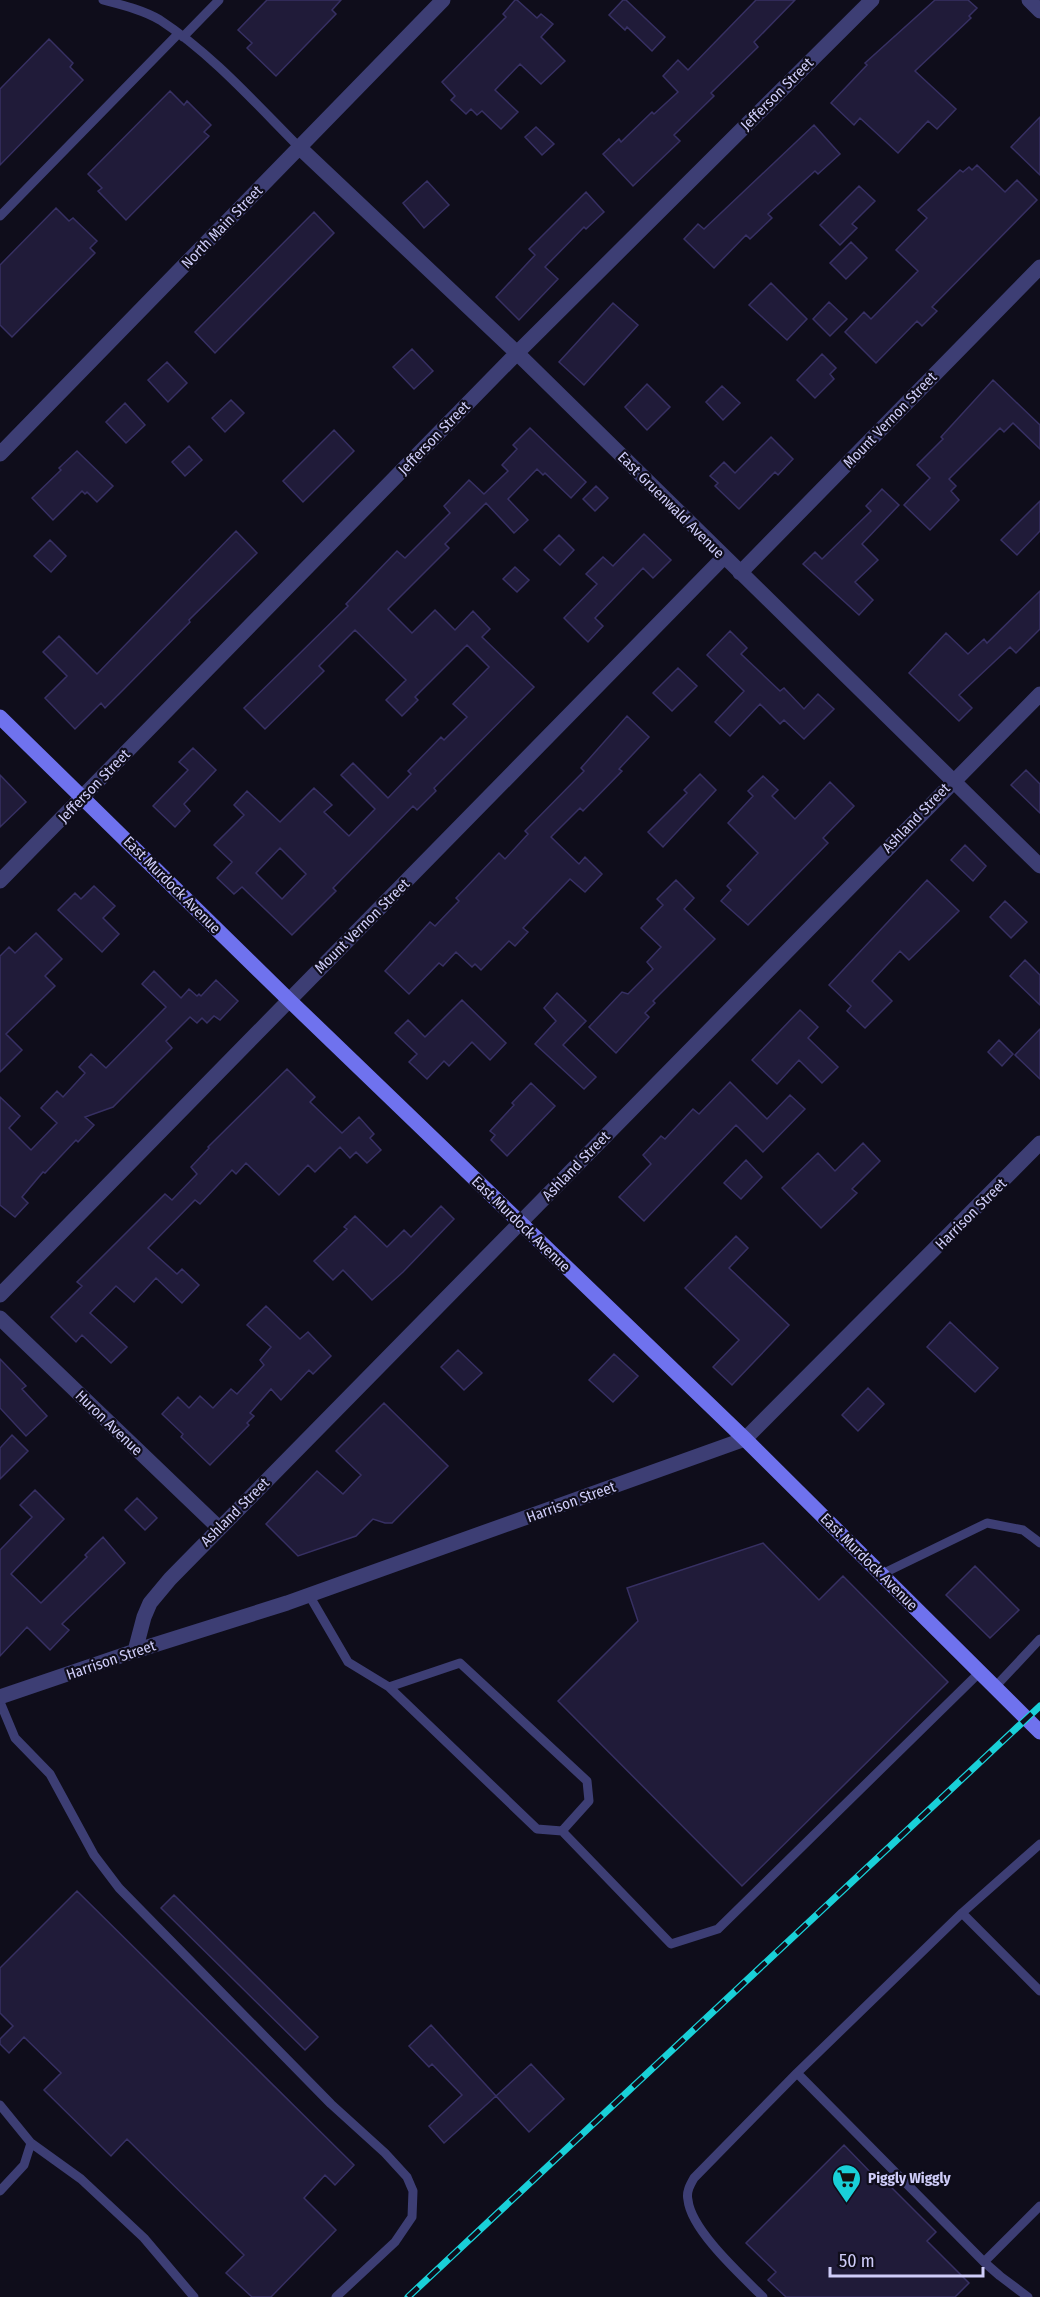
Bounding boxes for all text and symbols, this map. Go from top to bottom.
street label: Jefferson Street [737,54,817,134]
street label: North Main Street [178,182,266,272]
street label: Mount Vernon Street [839,368,941,472]
street label: Jefferson Street [394,397,474,479]
street label: East Gruenwald Avenue [614,448,728,562]
street label: Jefferson Street [54,745,134,827]
street label: Ashland Street [878,779,954,857]
street label: East Murdock Avenue [120,833,224,937]
street label: Mount Vernon Street [311,875,413,977]
street label: Ashland Street [538,1127,614,1205]
street label: East Murdock Avenue [468,1172,574,1276]
street label: Harrison Street [932,1175,1010,1253]
street label: Huron Avenue [72,1387,146,1459]
street label: Ashland Street [197,1474,273,1550]
street label: Harrison Street [524,1478,618,1526]
street label: East Murdock Avenue [817,1510,921,1614]
street label: Harrison Street [64,1636,158,1684]
supermarket icon: Piggly Wiggly [831,2162,863,2204]
place label: Piggly Wiggly [868,2169,951,2187]
scale bar [830,2240,983,2278]
text: 50 m [839,2250,875,2272]

